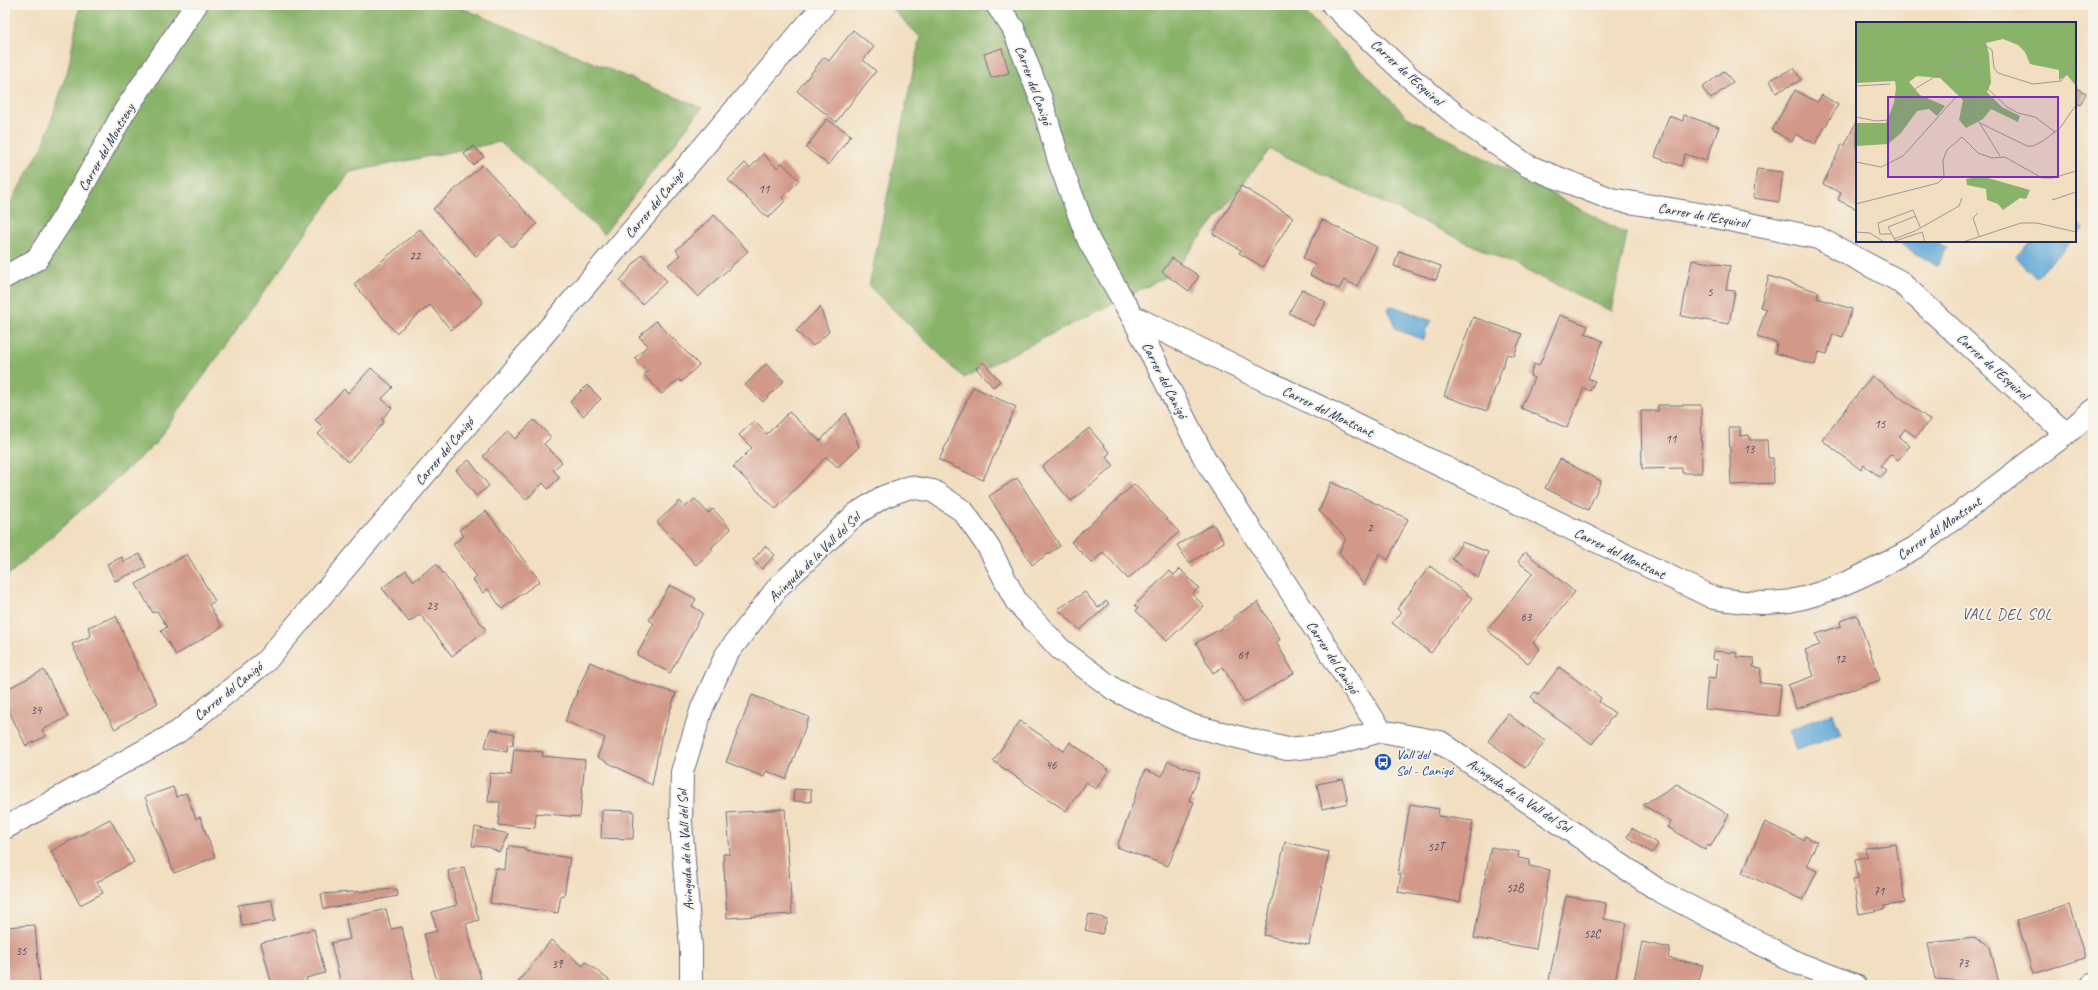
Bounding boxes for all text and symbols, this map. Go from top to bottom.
inset map [1856,22,2076,242]
street label: Carrer de l'Esquirol [1367,36,1448,111]
street label: Carrer del Canigó [1011,43,1056,129]
street label: Carrer del Montseny [75,100,139,194]
street label: Carrer del Canigó [621,165,689,242]
house number: 11 [759,181,770,197]
street label: Carrer de l'Esquirol [1657,199,1752,232]
house number: 22 [410,248,422,264]
house number: 5 [1707,284,1713,300]
street label: Carrer de l'Esquirol [1953,330,2034,405]
street label: Carrer del Canigó [1138,339,1192,423]
street label: Carrer del Montsant [1280,382,1377,441]
street label: Carrer del Canigó [411,412,479,489]
house number: 15 [1875,416,1886,432]
house number: 11 [1666,431,1677,447]
house number: 13 [1744,441,1756,457]
street label: Carrer del Montsant [1894,492,1986,564]
street label: Avinguda de la Vall del Sol [765,508,866,605]
house number: 2 [1367,520,1374,536]
street label: Carrer del Montsant [1572,524,1669,583]
house number: 23 [427,598,439,614]
district label: VALL DEL SOL [1962,605,2052,624]
house number: 63 [1521,609,1533,625]
street label: Carrer del Canigó [1303,618,1363,698]
house number: 61 [1238,647,1249,663]
house number: 12 [1835,651,1847,667]
street label: Carrer del Canigó [191,657,268,724]
house number: 34 [31,702,43,718]
place label: Vall del Sol - Canigó [1396,746,1455,779]
bus stop icon: Vall del Sol - Canigó [1373,752,1393,772]
street label: Avinguda de la Vall del Sol [1464,755,1576,838]
house number: 46 [1046,757,1057,773]
street label: Avinguda de la Vall del Sol [674,787,697,911]
house number: 52T [1428,839,1447,855]
house number: 52B [1506,880,1524,896]
house number: 71 [1874,883,1885,899]
house number: 52C [1584,926,1602,942]
house number: 35 [16,943,27,959]
house number: 73 [1958,955,1970,971]
house number: 39 [552,956,564,972]

